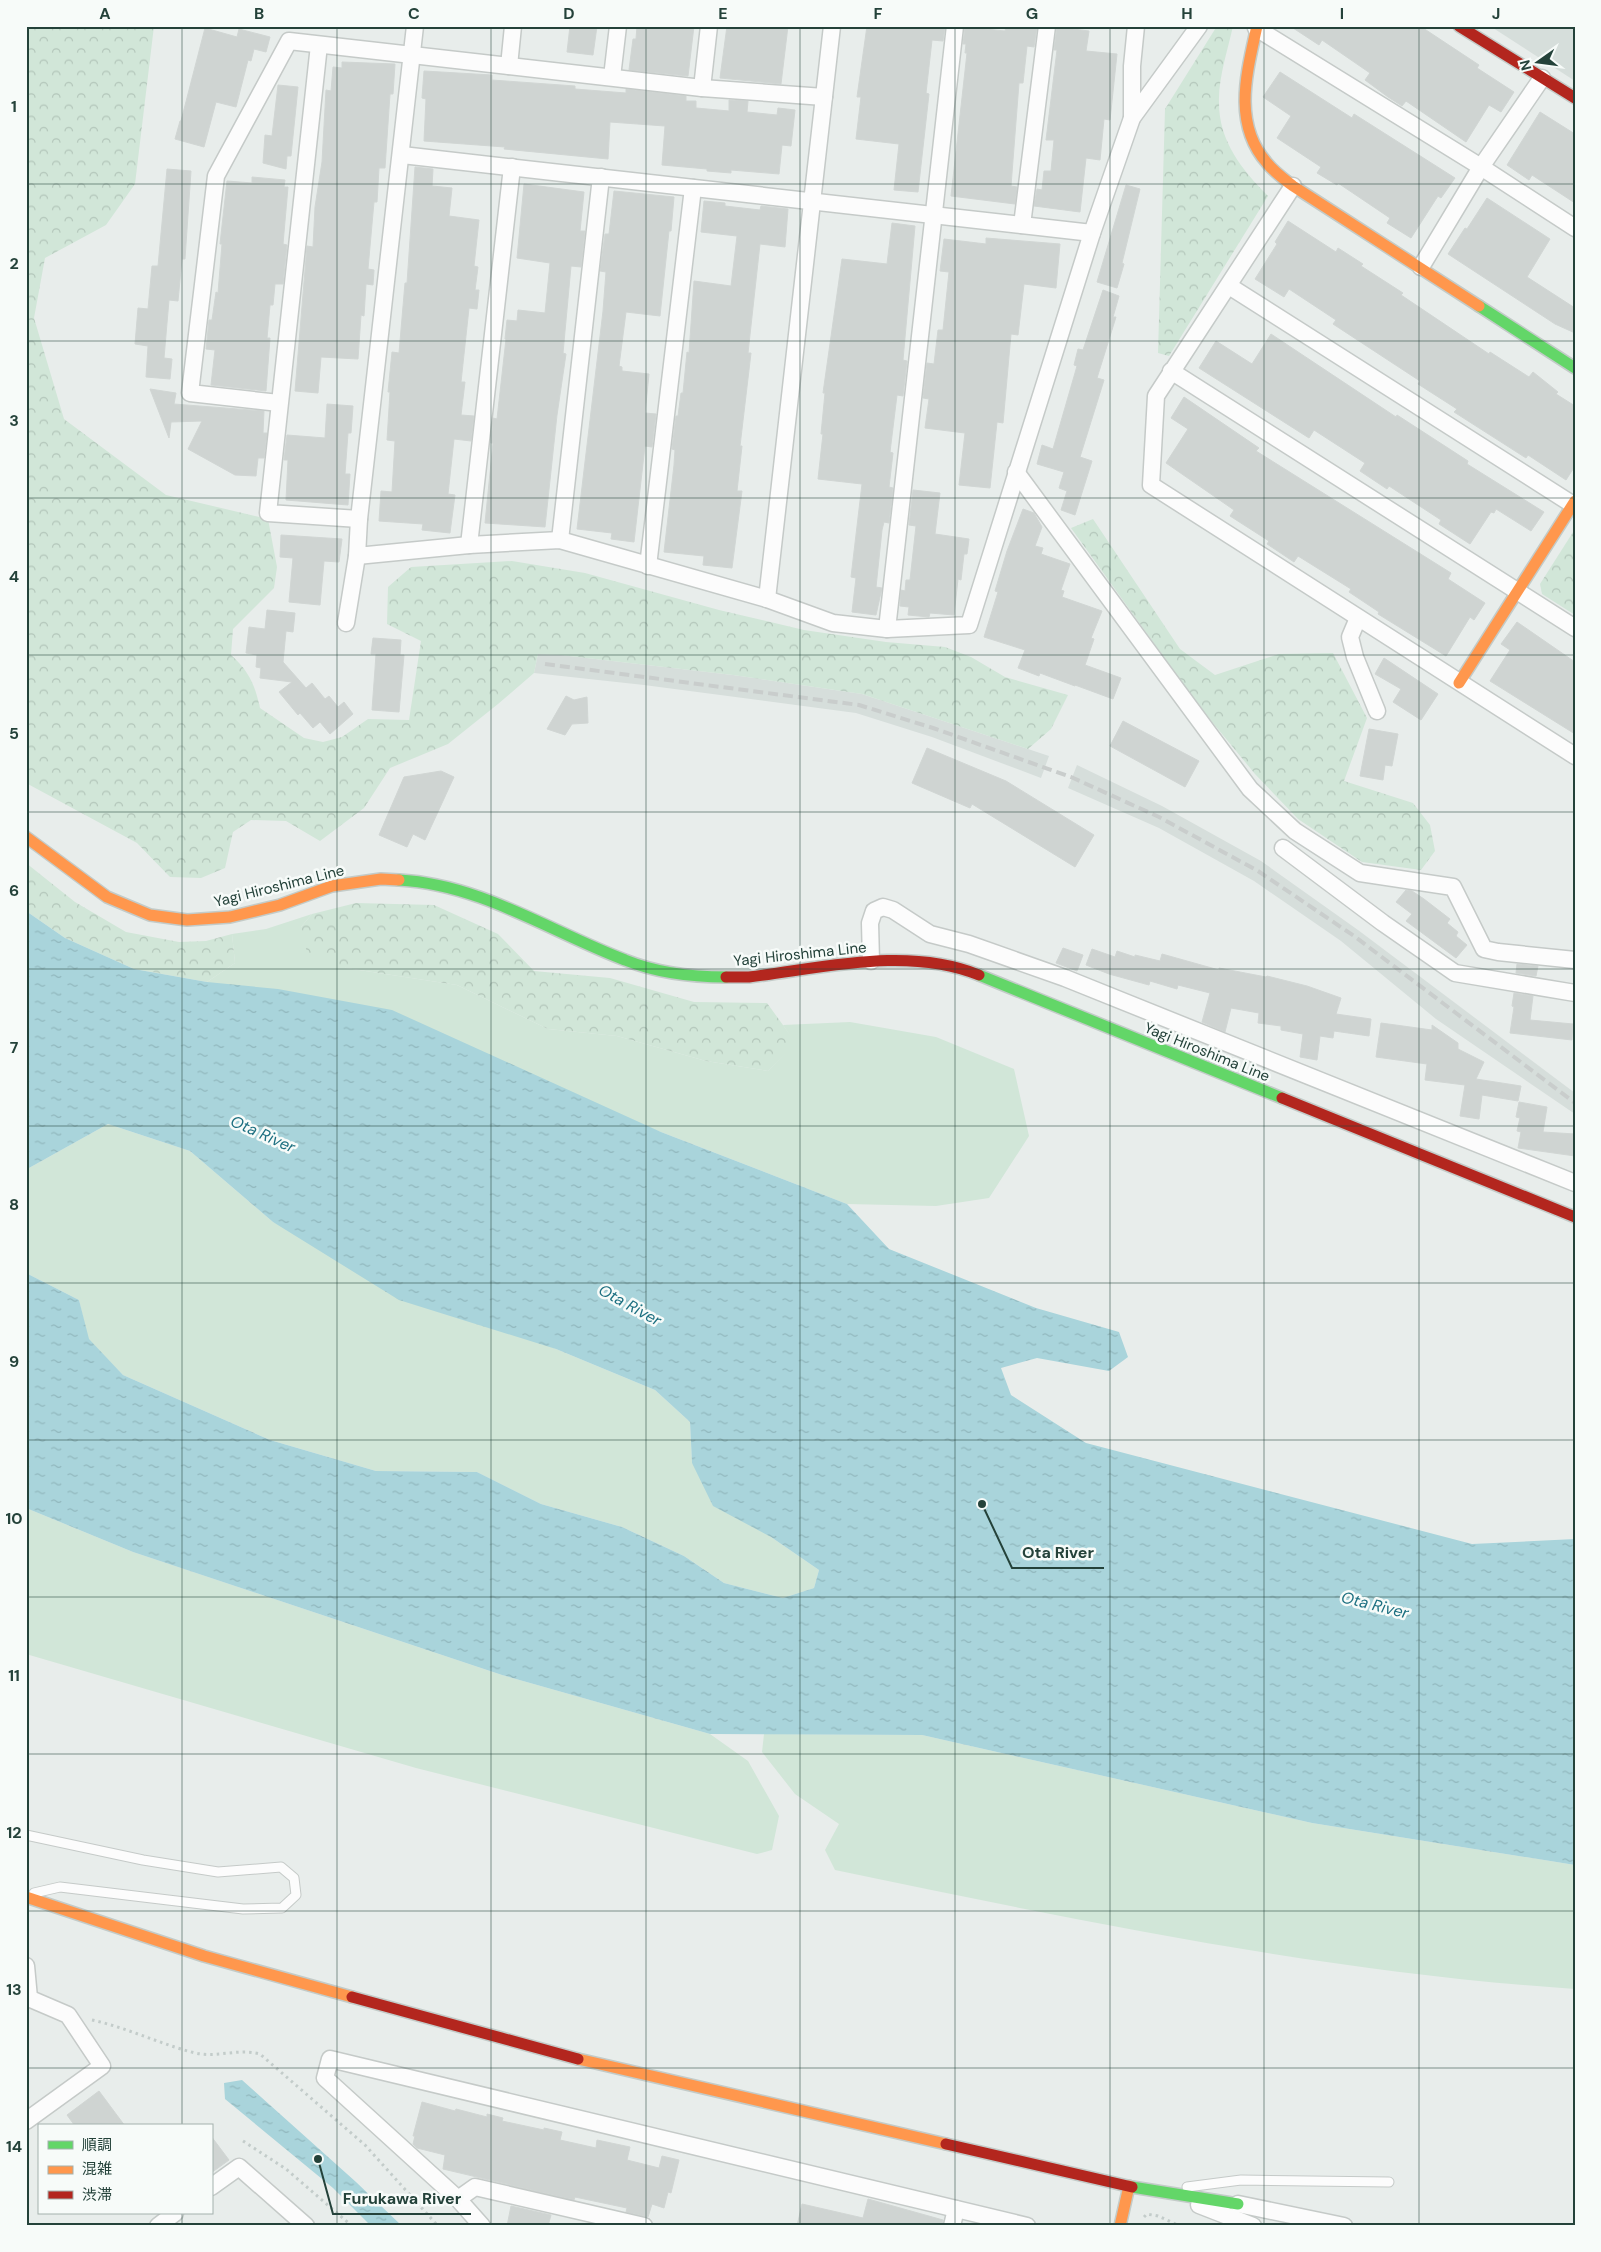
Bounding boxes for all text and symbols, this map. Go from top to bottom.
text: A [99,3,111,24]
text: B [254,3,264,24]
text: C [408,3,420,24]
text: D [563,3,575,24]
text: E [718,3,728,24]
text: F [874,3,883,24]
text: G [1026,3,1038,24]
text: H [1181,3,1193,24]
text: I [1340,3,1344,24]
text: J [1492,3,1500,24]
north arrow [1514,38,1564,88]
text: N [1515,58,1535,72]
text: 1 [11,96,17,117]
text: 2 [9,253,19,274]
text: 3 [9,410,19,431]
text: 4 [9,566,19,587]
text: 5 [9,723,19,744]
street label: Yagi Hiroshima Line [212,860,346,912]
text: 6 [9,880,19,901]
street label: Yagi Hiroshima Line [733,937,867,971]
street label: Yagi Hiroshima Line [1141,1018,1273,1086]
text: 7 [10,1037,19,1058]
water label: Ota River [227,1110,300,1158]
text: 8 [9,1194,19,1215]
water label: Ota River [595,1279,666,1331]
text: 9 [9,1351,19,1372]
text: 10 [5,1508,23,1529]
callout: Ota River [1012,1537,1104,1568]
text: Ota River [1022,1542,1094,1563]
water label: Ota River [1339,1586,1412,1624]
text: 11 [8,1665,20,1686]
text: 12 [6,1822,22,1843]
text: 13 [6,1979,22,2000]
legend [38,2124,212,2214]
text: 順調 [82,2135,112,2155]
text: 14 [6,2136,22,2157]
text: 混雑 [82,2159,112,2179]
callout: Furukawa River [333,2183,471,2214]
text: 渋滞 [82,2185,112,2205]
text: Furukawa River [343,2188,462,2209]

